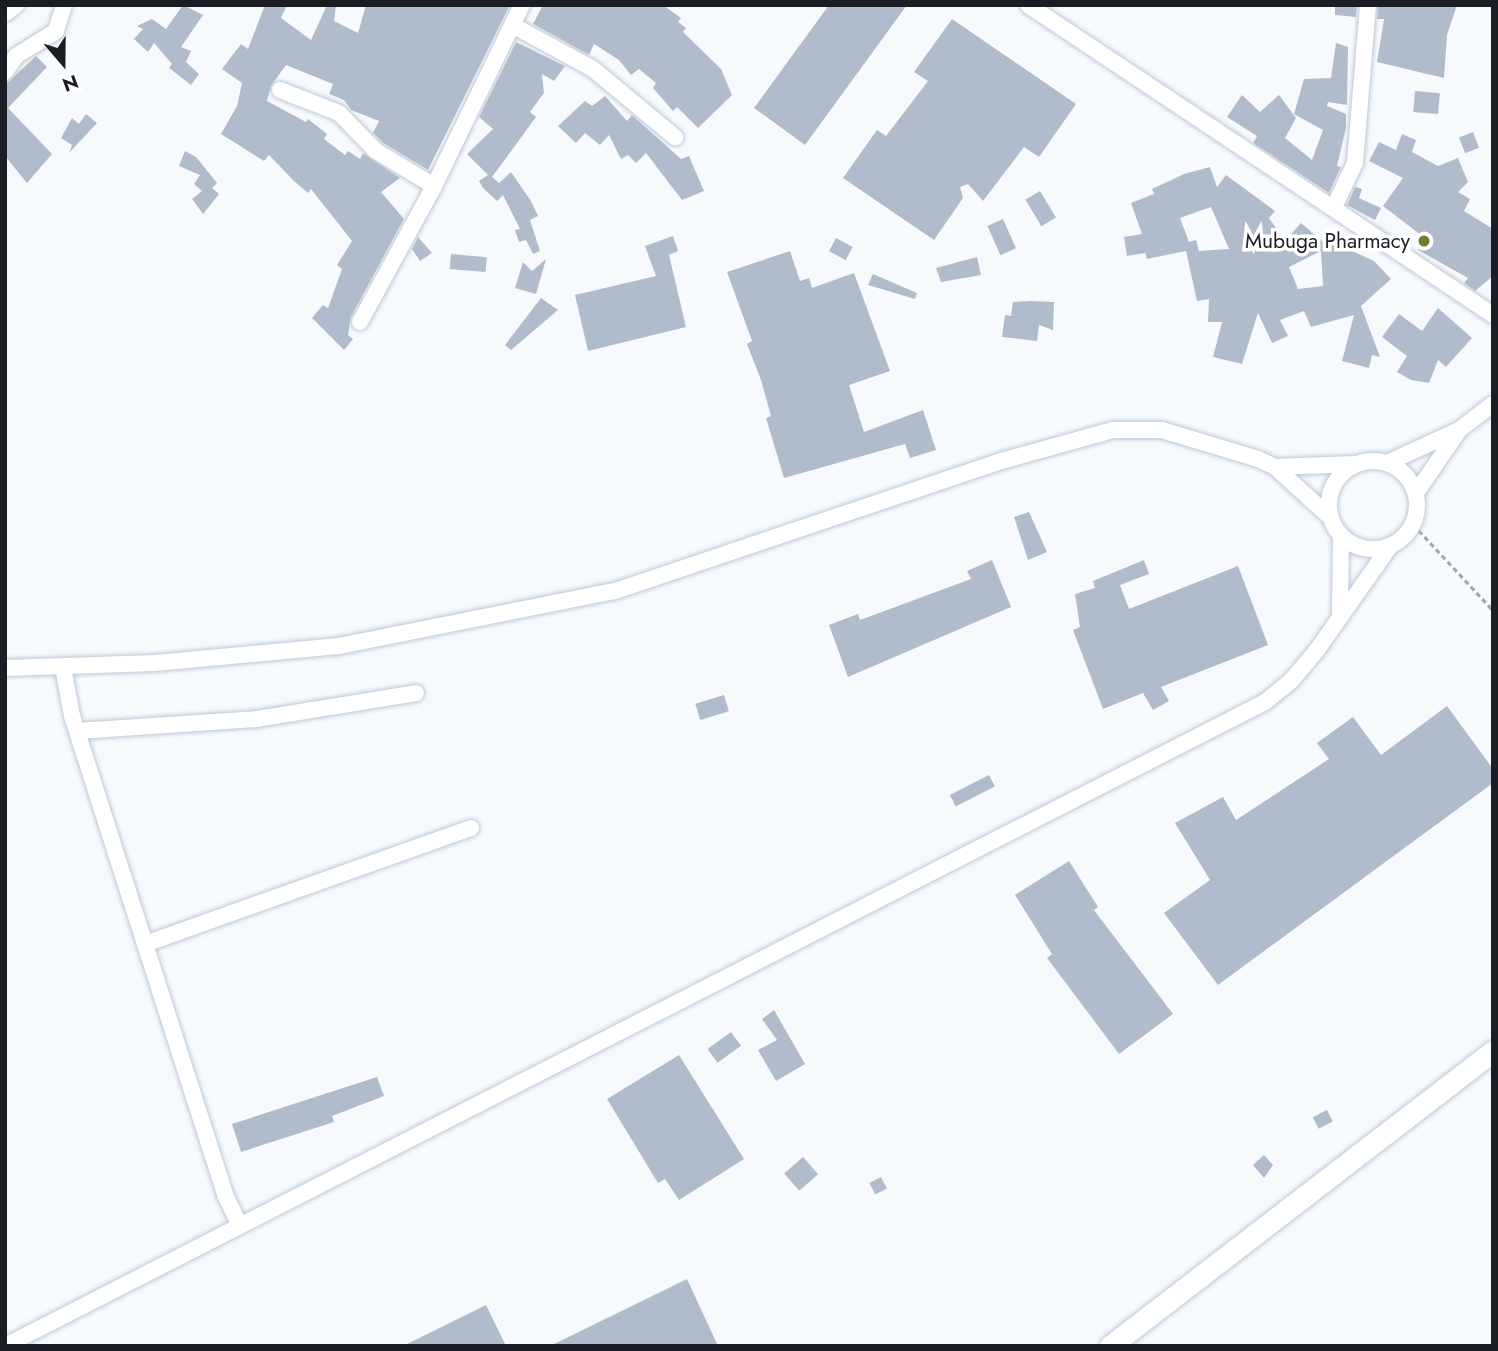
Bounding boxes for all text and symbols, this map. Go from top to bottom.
north arrow [28,28,98,98]
text: N [59,68,82,98]
place label: Mubuga Pharmacy [1245,228,1410,254]
marker: Mubuga Pharmacy [1416,233,1432,249]

